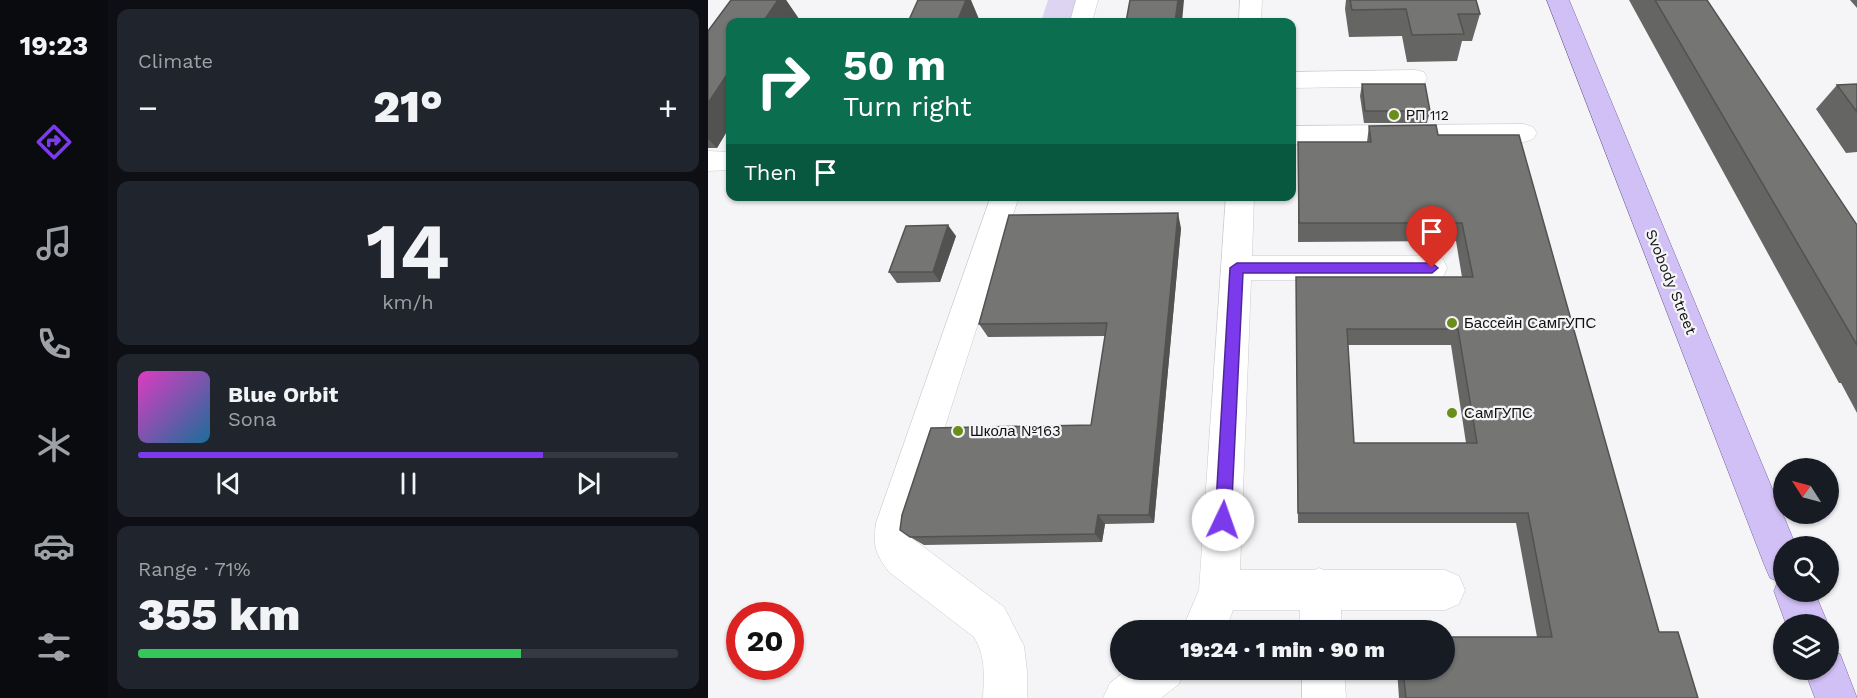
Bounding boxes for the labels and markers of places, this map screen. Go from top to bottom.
place label: РП 112 [1406,107,1449,123]
marker: РП 112 [1387,108,1401,122]
pin [1406,206,1457,268]
place label: Бассейн СамГУПС [1464,314,1596,332]
marker: Бассейн СамГУПС [1445,316,1459,330]
place label: СамГУПС [1464,404,1533,422]
marker: СамГУПС [1445,406,1459,420]
place label: Школа №163 [970,422,1061,440]
marker: Школа №163 [951,424,965,438]

